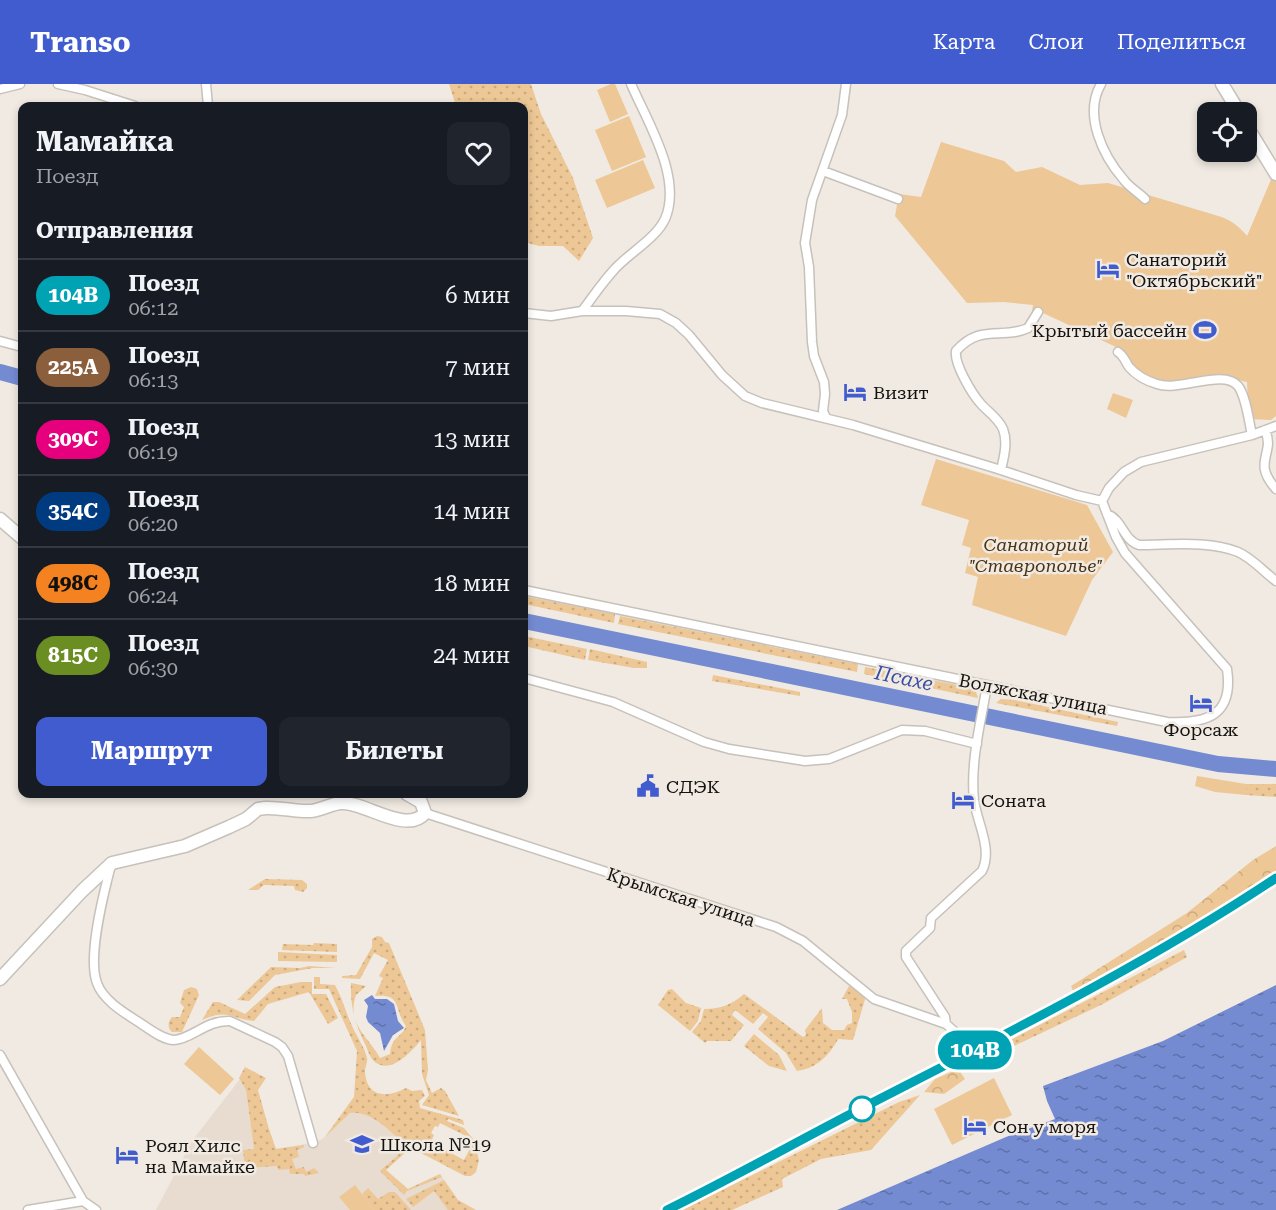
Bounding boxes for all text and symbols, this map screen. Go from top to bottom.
text: Transo [30,26,131,59]
text: Карта [933,30,996,54]
text: Слои [1029,30,1084,54]
text: Поделиться [1117,30,1246,54]
map controls [1197,102,1257,162]
button: locate [1197,102,1257,162]
button: heart [447,122,510,185]
text: Мамайка [36,125,173,158]
text: Поезд [36,164,98,188]
text: Отправления [36,218,193,243]
place label: Санаторий "Октябрьский" [1126,249,1263,291]
hotel icon: Санаторий "Октябрьский" [1095,256,1121,282]
text: Поезд [128,271,199,296]
text: 104В [48,283,98,307]
text: 6 мин [445,283,510,308]
text: 06:12 [128,296,178,320]
sports icon: Крытый бассейн [1192,317,1218,343]
place label: Крытый бассейн [1032,320,1187,341]
text: Поезд [128,343,199,368]
text: 225А [48,355,98,379]
text: 7 мин [445,355,510,380]
text: 06:13 [128,368,178,392]
hotel icon: Визит [842,379,868,405]
place label: Визит [873,382,929,403]
text: Поезд [128,415,199,440]
text: 309С [48,427,98,451]
text: 13 мин [433,427,510,452]
text: 06:19 [128,440,178,464]
text: Поезд [128,487,199,512]
text: 354С [48,499,98,523]
text: 14 мин [433,499,510,524]
text: 06:20 [128,512,178,536]
park label: Санаторий "Ставрополье" [969,534,1103,576]
text: Поезд [128,559,199,584]
text: 498С [48,571,98,595]
text: 18 мин [433,571,510,596]
text: 06:24 [128,584,178,608]
text: Поезд [128,631,199,656]
text: 815С [48,643,98,667]
text: 24 мин [433,643,510,668]
text: 06:30 [128,656,178,680]
water label: Псахе [872,660,935,696]
street label: Волжская улица [957,669,1109,719]
hotel icon: Форсаж [1188,690,1214,716]
button: Маршрут [36,717,267,786]
button: Билеты [279,717,510,786]
place label: Форсаж [1163,719,1239,740]
public building icon: СДЭК [635,773,661,799]
place label: СДЭК [666,776,720,797]
hotel icon: Соната [950,787,976,813]
place label: Соната [981,790,1046,811]
street label: Крымская улица [604,863,758,931]
line badge: 104В [933,1030,1017,1070]
text: 104В [950,1038,1000,1062]
unlabelled marker [849,1096,875,1122]
hotel icon: Сон у моря [962,1113,988,1139]
place label: Сон у моря [993,1116,1096,1137]
school or university icon: Школа №19 [349,1131,375,1157]
place label: Школа №19 [380,1134,491,1155]
place label: Роял Хилс на Мамайке [145,1135,255,1177]
hotel icon: Роял Хилс на Мамайке [114,1142,140,1168]

